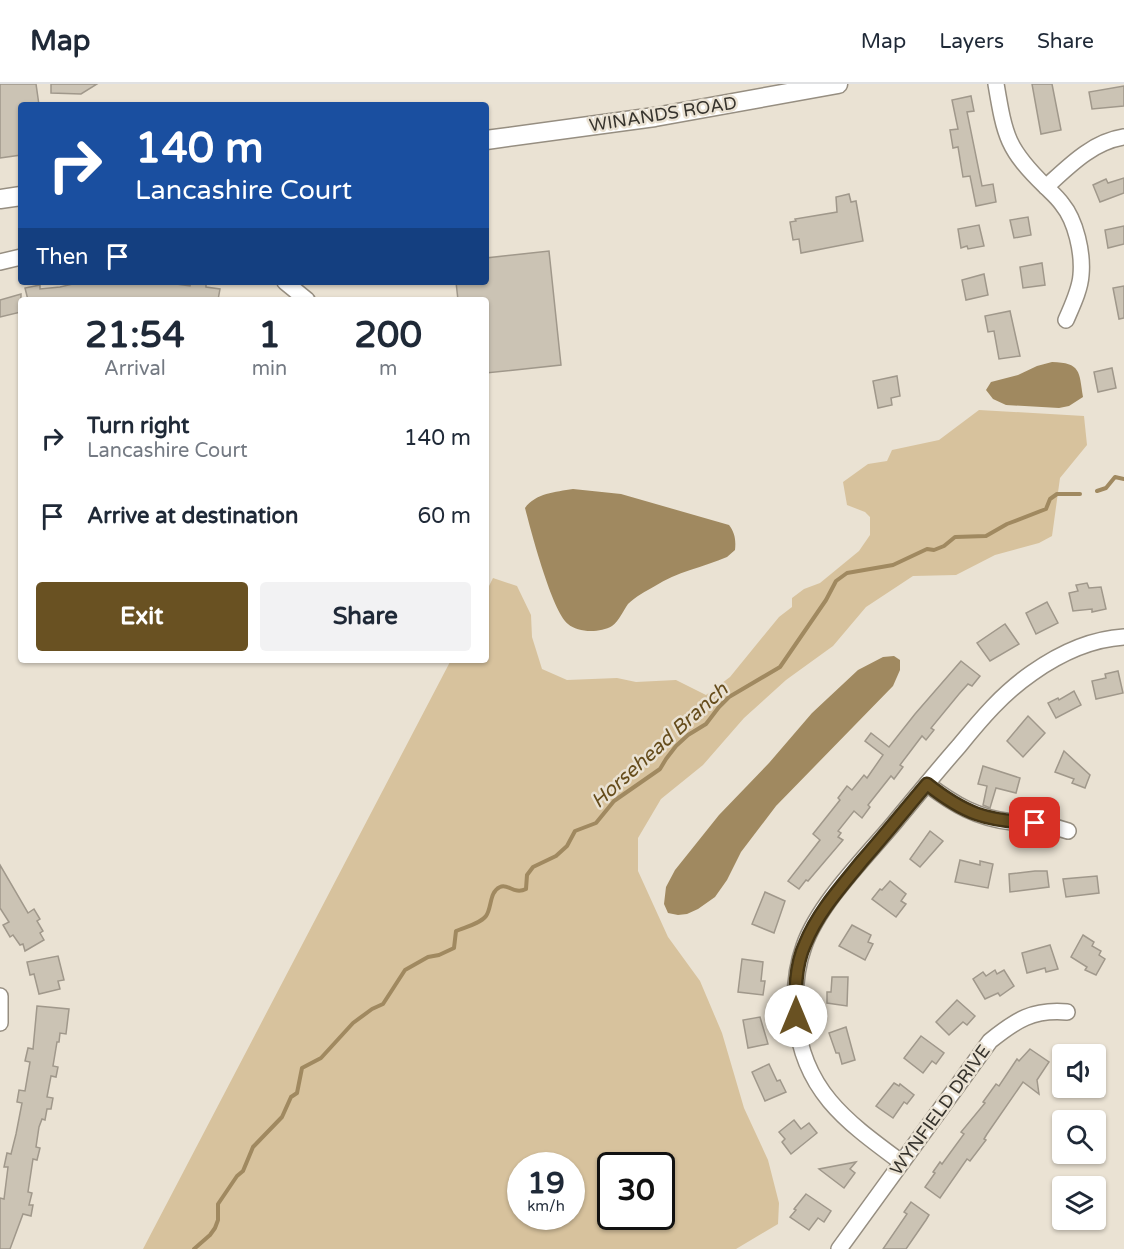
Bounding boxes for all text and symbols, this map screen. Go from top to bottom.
text: Map [30,24,90,58]
text: Map [861,29,906,54]
text: Layers [939,29,1004,54]
text: Share [1037,29,1094,54]
street label: WINANDS ROAD [588,91,738,137]
text: 140 m [135,123,264,174]
icon: right [36,126,114,204]
text: Lancashire Court [135,174,352,207]
icon: arrive [101,240,134,273]
text: Then [36,244,89,270]
text: 21:54 [85,314,185,357]
text: 1 [258,314,281,357]
text: 200 [354,314,422,357]
text: Arrival [104,357,166,381]
text: min [252,357,287,381]
text: m [379,357,397,381]
text: Turn right [87,413,189,439]
icon: right [36,422,69,455]
text: 140 m [404,425,471,451]
text: Lancashire Court [87,439,248,463]
icon: arrive [36,500,69,533]
text: Arrive at destination [87,503,298,529]
text: 60 m [417,503,471,529]
button: Exit [36,582,248,651]
button: Share [260,582,471,651]
water label: Horsehead Branch [586,677,734,813]
pin [1009,797,1060,848]
icon: arrive [1018,806,1051,839]
position arrow [764,984,828,1048]
street label: WYNFIELD DRIVE [885,1040,995,1180]
map controls [1052,1044,1106,1230]
button: sound [1052,1044,1106,1098]
button: search [1052,1110,1106,1164]
speed limit sign: 30 [597,1152,675,1230]
text: 19 [527,1165,565,1202]
button: layers [1052,1176,1106,1230]
text: km/h [527,1197,565,1215]

